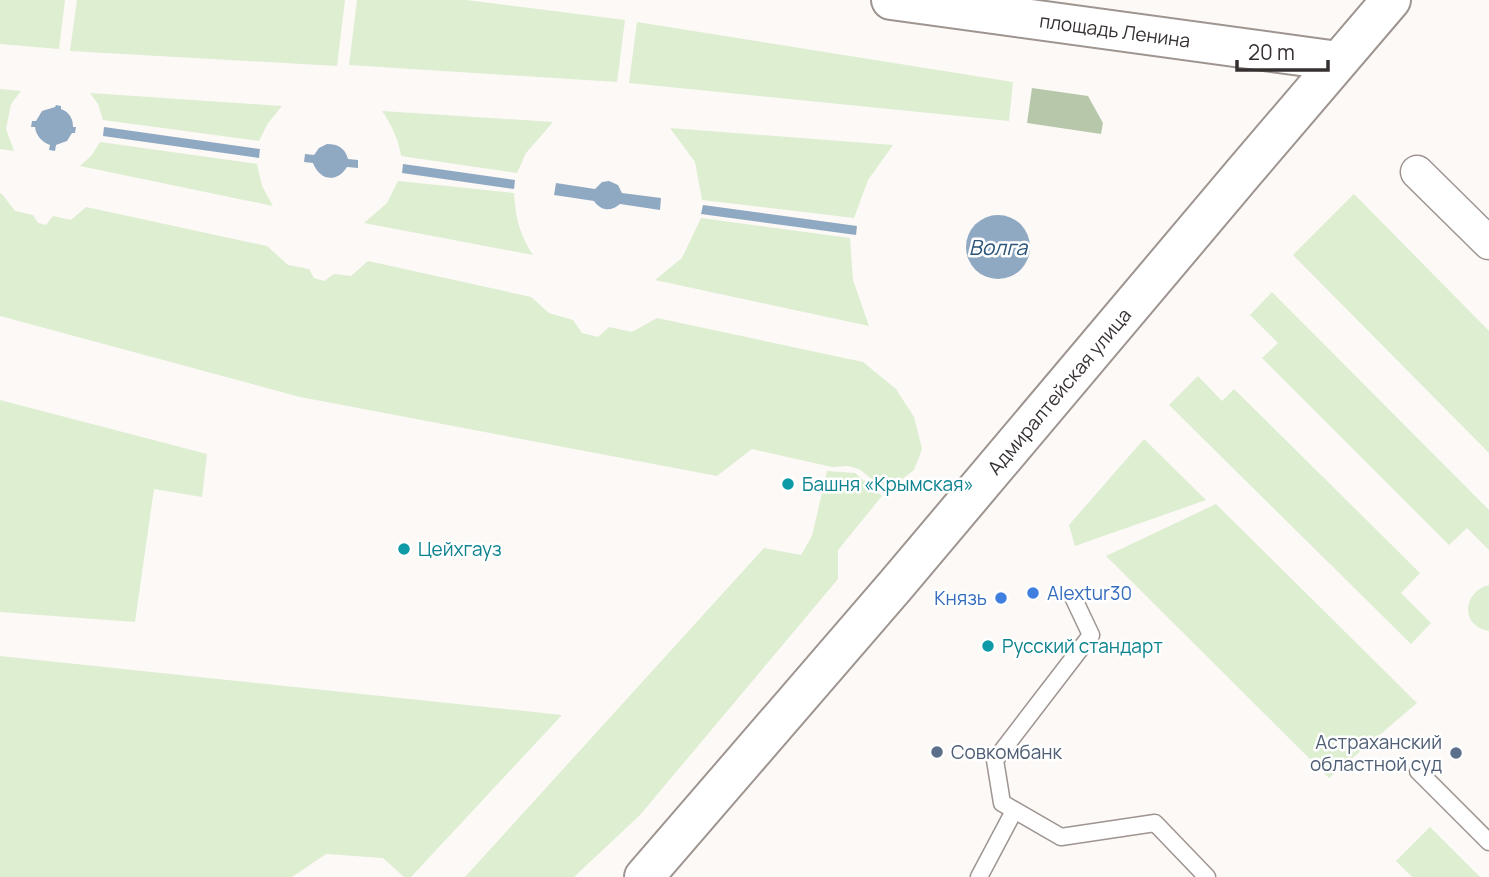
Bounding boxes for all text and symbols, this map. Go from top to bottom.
street label: площадь Ленина [1038,7,1192,54]
scale bar [1237,28,1328,72]
text: 20 m [1248,38,1295,66]
water label: Волга [969,233,1029,261]
street label: Адмиралтейская улица [982,303,1137,480]
place label: Башня «Крымская» [802,471,974,497]
marker: Башня «Крымская» [780,476,796,492]
place label: Цейхгауз [418,536,502,562]
marker: Цейхгауз [396,541,412,557]
place label: Alextur30 [1047,580,1132,606]
place label: Князь [934,585,987,611]
marker: Alextur30 [1025,585,1041,601]
marker: Князь [993,590,1009,606]
place label: Русский стандарт [1002,633,1163,659]
marker: Русский стандарт [980,638,996,654]
place label: Астраханский областной суд [1310,729,1442,777]
place label: Совкомбанк [951,739,1062,765]
marker: Совкомбанк [929,744,945,760]
marker: Астраханский областной суд [1448,745,1464,761]

